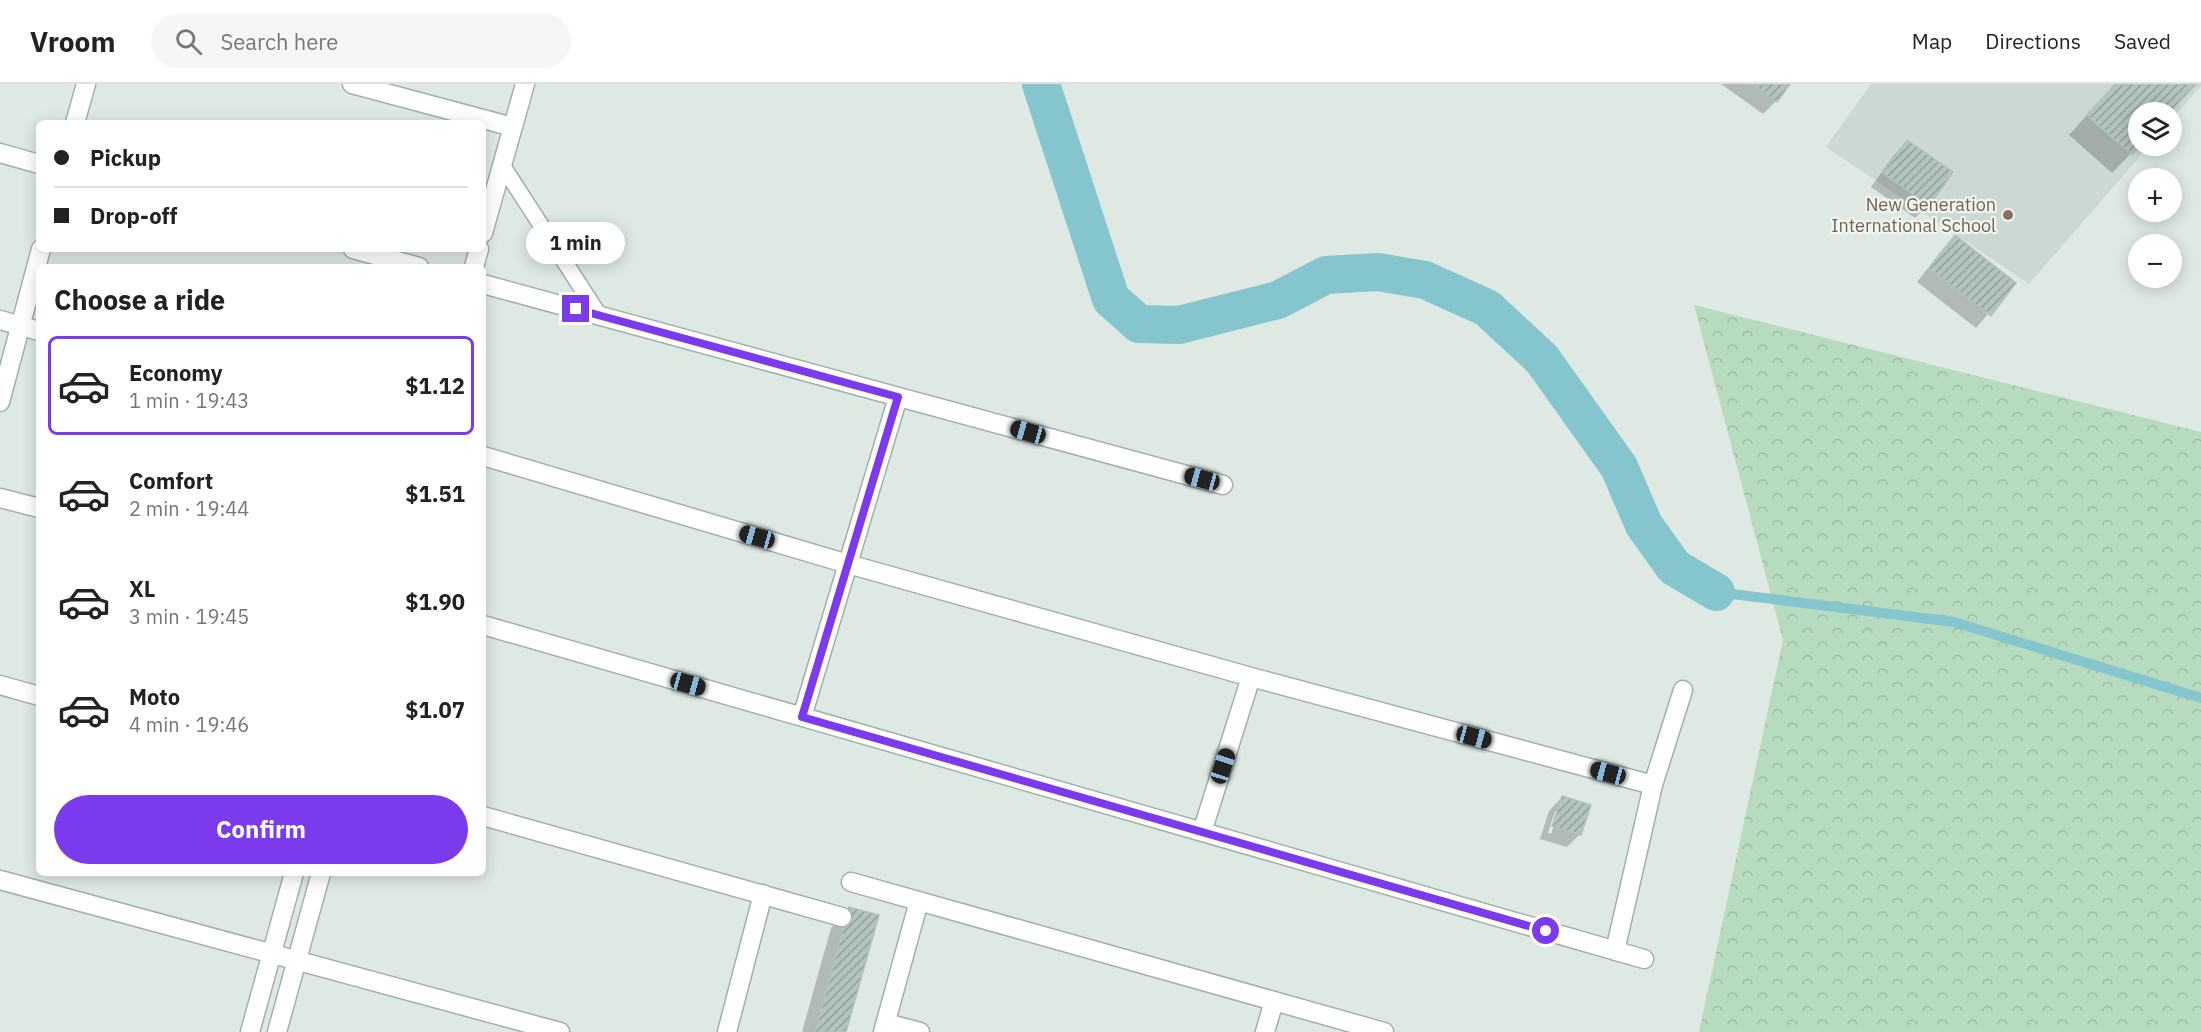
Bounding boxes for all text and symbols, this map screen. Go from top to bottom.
search box [151,14,571,68]
text: Vroom [30,23,115,60]
icon: search [172,25,205,58]
text: Search here [220,27,338,56]
text: Map [1912,27,1952,55]
text: Directions [1985,27,2081,55]
text: Saved [2114,27,2171,55]
map controls [2128,102,2182,288]
button: layers [2128,102,2182,156]
text: Pickup [90,143,161,172]
button: + [2128,168,2182,222]
place label: New Generation International School [1831,193,1996,237]
text: Drop-off [90,201,177,230]
marker: New Generation International School [2001,208,2015,222]
callout: 1 min [526,222,626,264]
text: 1 min [549,229,602,256]
button: − [2128,234,2182,288]
text: Choose a ride [54,282,225,317]
route end [562,295,589,322]
text: Economy [129,358,223,387]
icon: car [57,359,111,413]
text: $1.12 [405,371,465,400]
text: 1 min · 19:43 [129,387,249,414]
car [1008,418,1048,446]
text: Comfort [129,466,213,495]
car [1182,466,1222,492]
icon: car [57,467,111,521]
text: $1.51 [405,479,465,508]
text: 2 min · 19:44 [129,495,249,522]
car [737,523,777,551]
text: XL [129,574,155,603]
icon: car [57,575,111,629]
text: $1.90 [405,587,465,616]
text: 3 min · 19:45 [129,603,249,630]
car [668,670,708,698]
text: Moto [129,682,180,711]
icon: car [57,683,111,737]
text: $1.07 [405,695,465,724]
text: 4 min · 19:46 [129,711,249,738]
car [1454,724,1494,750]
car [1209,746,1237,786]
car [1588,760,1628,786]
button: Confirm [54,795,468,864]
route start [1532,917,1559,944]

